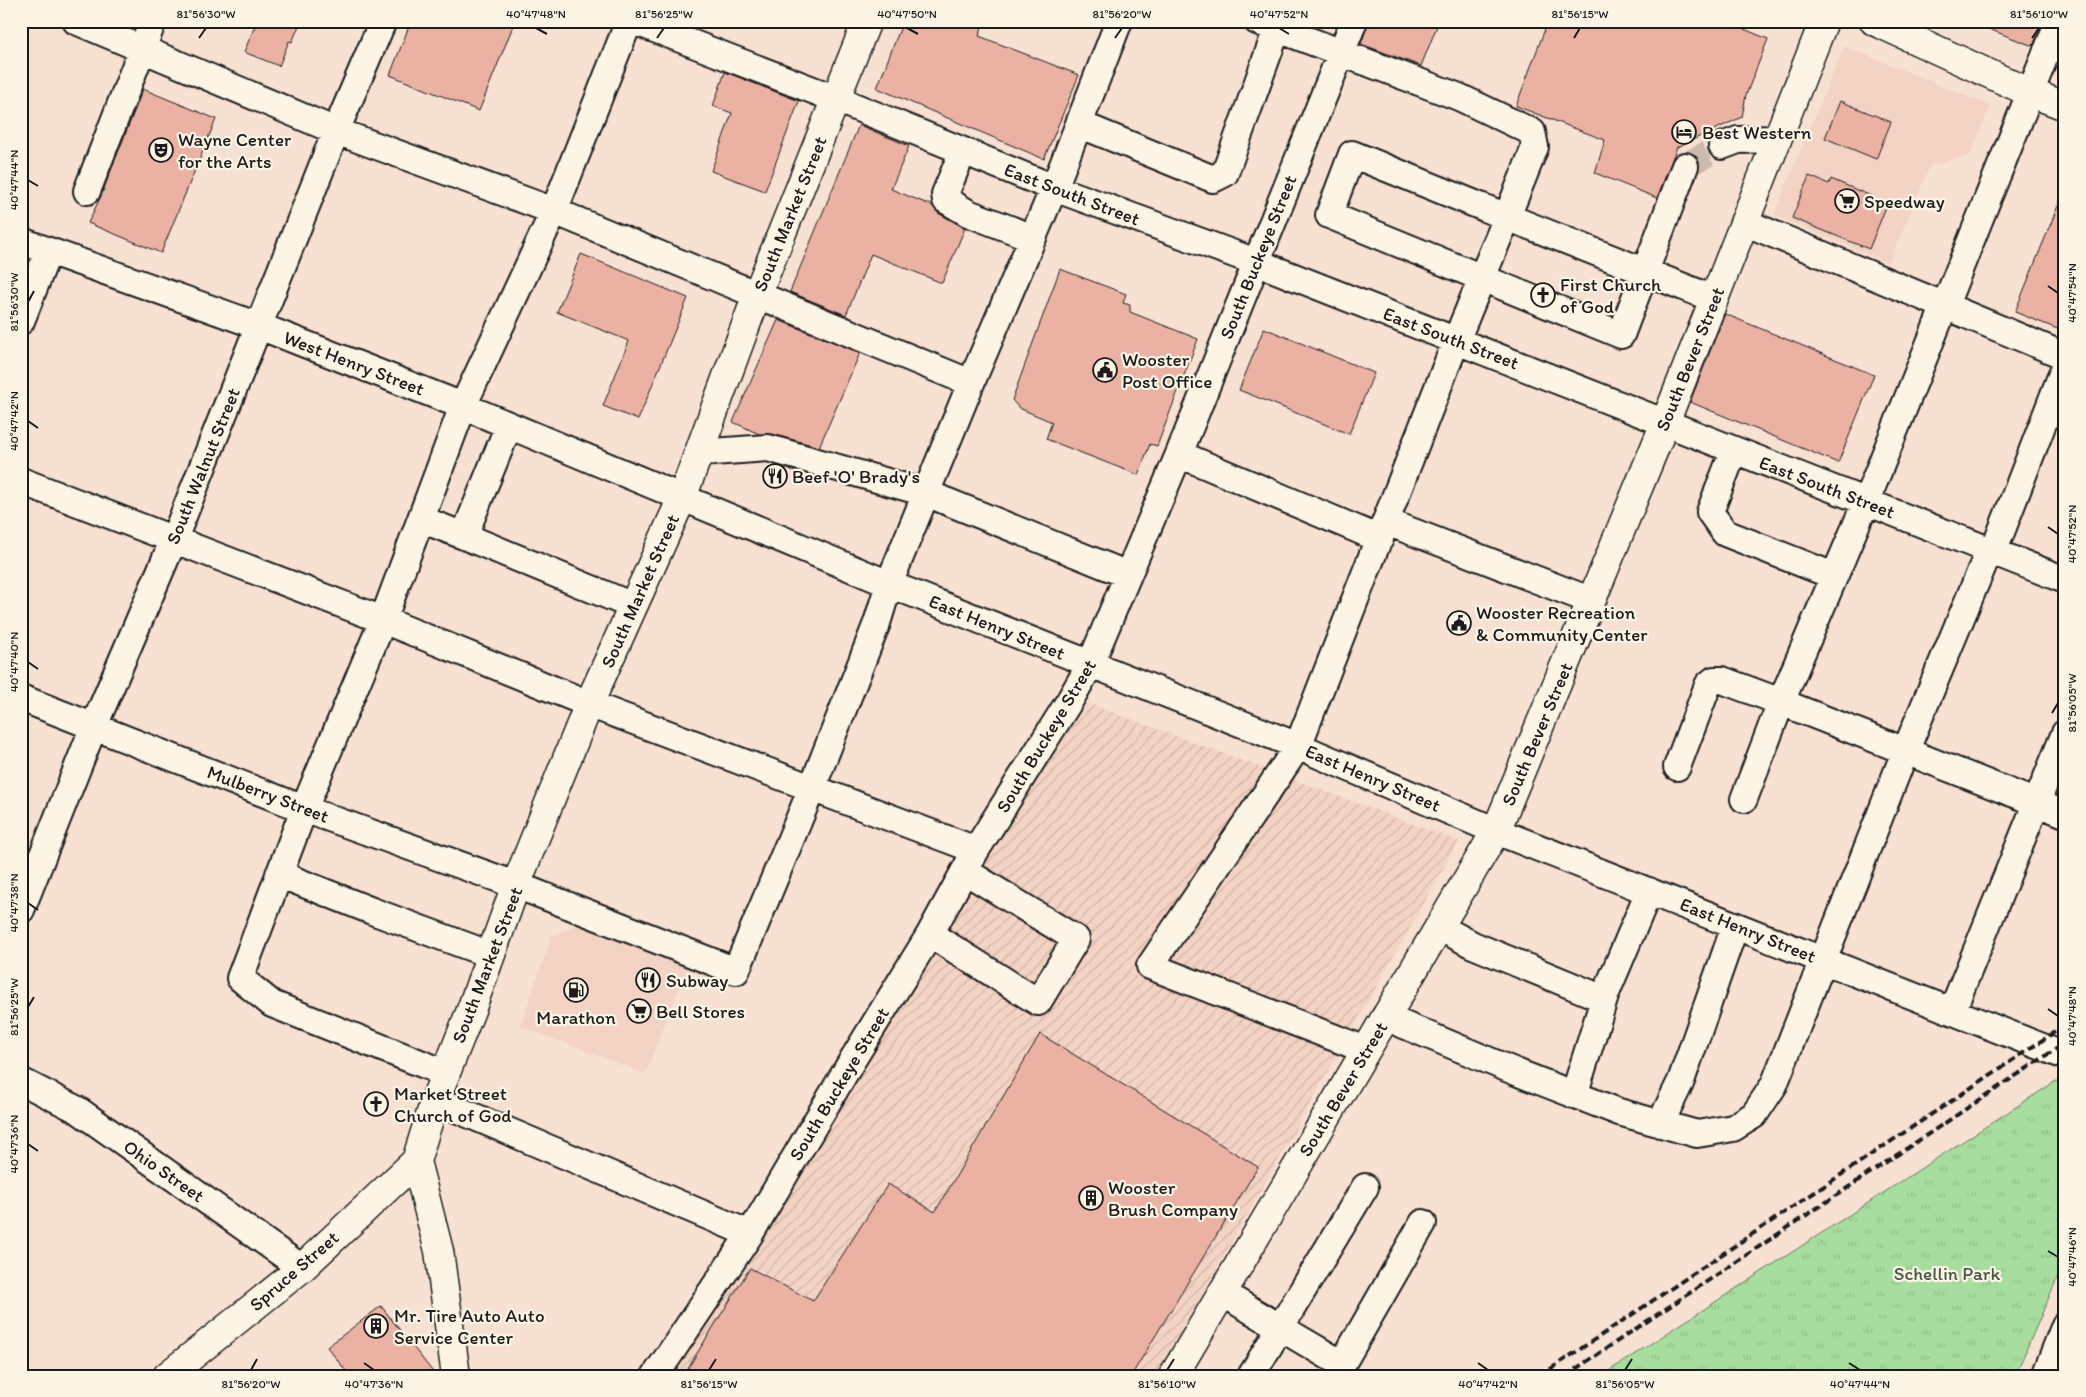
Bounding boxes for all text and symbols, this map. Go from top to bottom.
text: 81°56'30"W [176,7,236,21]
text: 40°47'48"N [506,7,566,21]
text: 81°56'25"W [635,7,693,21]
text: 40°47'50"N [877,7,937,21]
text: 81°56'20"W [1093,7,1151,21]
text: 40°47'52"N [1250,7,1308,21]
text: 81°56'15"W [1551,7,1609,21]
text: 81°56'10"W [2010,7,2068,21]
hotel icon: Best Western [1671,119,1697,145]
place label: Best Western [1702,121,1811,144]
place label: Wayne Center for the Arts [178,128,292,173]
street label: South Market Street [748,133,832,295]
theatre icon: Wayne Center for the Arts [148,137,174,163]
text: 40°47'44"N [7,150,21,210]
street label: East South Street [1001,158,1143,230]
street label: South Buckeye Street [1215,172,1301,342]
supermarket icon: Speedway [1834,188,1860,214]
place label: Speedway [1864,190,1945,213]
text: 40°47'54"N [2065,263,2079,323]
text: 81°56'30"W [7,272,21,332]
place label: First Church of God [1560,273,1662,318]
church icon: First Church of God [1530,282,1556,308]
street label: South Bever Street [1651,284,1729,434]
street label: East South Street [1380,302,1522,374]
street label: West Henry Street [280,326,428,400]
place label: Wooster Post Office [1122,348,1212,393]
public building icon: Wooster Post Office [1092,357,1118,383]
street label: South Walnut Street [161,384,245,548]
text: 40°47'42"N [7,391,21,451]
street label: East South Street [1756,451,1898,523]
restaurant icon: Beef 'O' Brady's [762,463,788,489]
place label: Beef 'O' Brady's [792,465,920,488]
text: 40°47'52"N [2065,505,2079,563]
street label: South Market Street [596,511,684,671]
street label: East Henry Street [926,589,1068,665]
place label: Wooster Recreation & Community Center [1476,601,1648,646]
public building icon: Wooster Recreation & Community Center [1446,610,1472,636]
text: 40°47'40"N [7,632,21,692]
street label: South Buckeye Street [991,655,1101,817]
street label: South Bever Street [1496,659,1578,809]
text: 81°56'05"W [2065,674,2079,732]
street label: East Henry Street [1302,739,1444,817]
street label: Mulberry Street [204,760,332,828]
text: 40°47'38"N [7,873,21,933]
street label: South Market Street [447,884,527,1046]
street label: East Henry Street [1677,892,1819,968]
restaurant icon: Subway [635,967,661,993]
place label: Subway [666,969,728,992]
fuel station icon: Marathon [563,977,589,1003]
text: 81°56'25"W [7,978,21,1036]
text: 40°47'48"N [2065,986,2079,1046]
supermarket icon: Bell Stores [626,998,652,1024]
place label: Bell Stores [656,1000,745,1023]
street label: South Buckeye Street [784,1003,894,1165]
place label: Marathon [536,1006,616,1029]
street label: South Bever Street [1294,1017,1392,1161]
place label: Market Street Church of God [394,1082,512,1127]
church icon: Market Street Church of God [363,1091,389,1117]
text: 40°47'36"N [7,1115,21,1173]
street label: Ohio Street [119,1135,209,1207]
place label: Wooster Brush Company [1108,1176,1238,1221]
building icon: Wooster Brush Company [1078,1185,1104,1211]
street label: Spruce Street [245,1226,343,1316]
text: 40°47'46"N [2065,1227,2079,1287]
park label: Schellin Park [1894,1262,2000,1285]
place label: Mr. Tire Auto Auto Service Center [394,1304,545,1349]
building icon: Mr. Tire Auto Auto Service Center [363,1313,389,1339]
text: 81°56'20"W [222,1377,280,1391]
text: 40°47'36"N [345,1377,403,1391]
text: 81°56'15"W [680,1377,738,1391]
text: 81°56'10"W [1138,1377,1196,1391]
text: 40°47'42"N [1458,1377,1518,1391]
text: 81°56'05"W [1596,1377,1654,1391]
text: 40°47'44"N [1830,1377,1890,1391]

